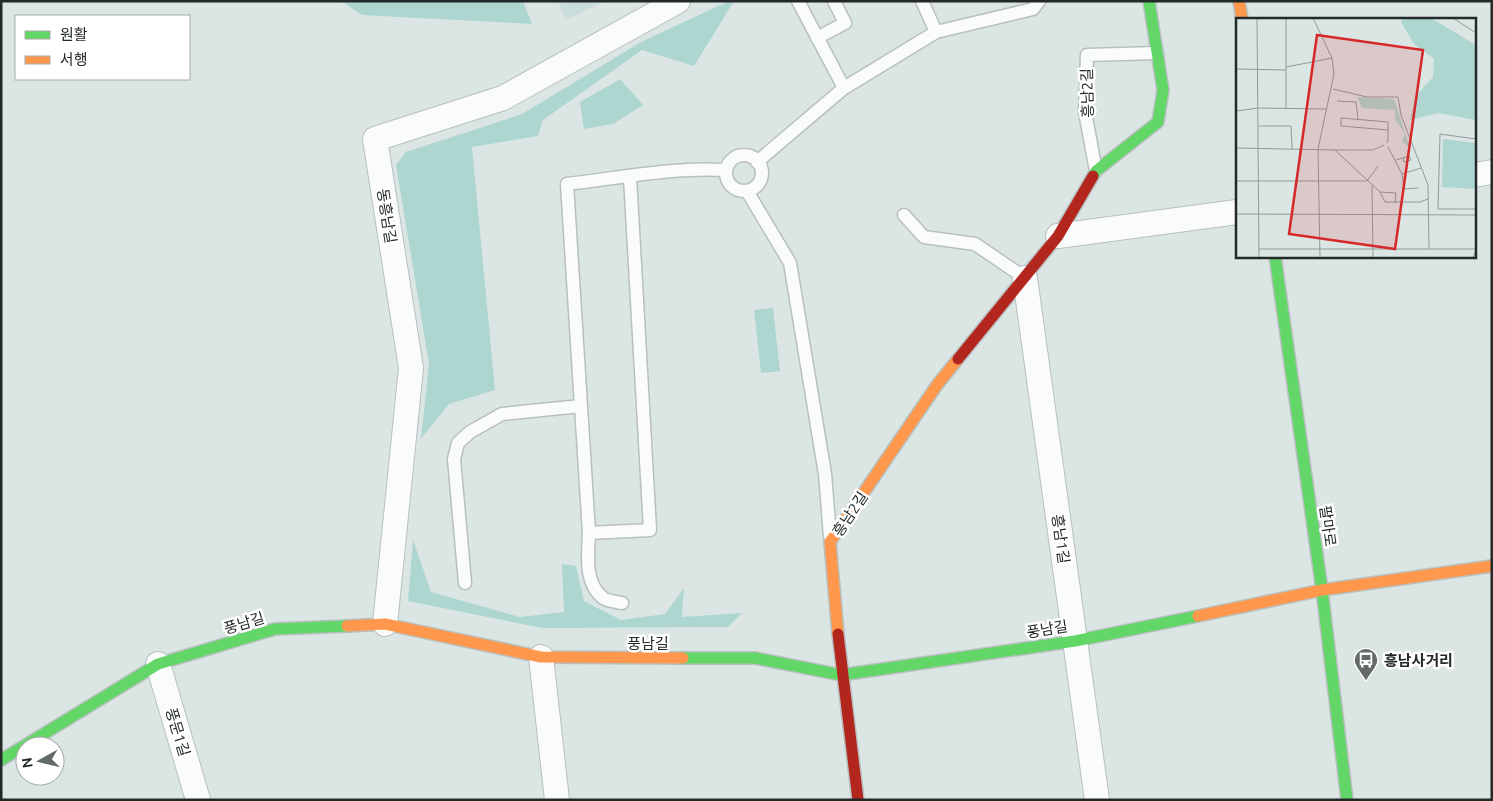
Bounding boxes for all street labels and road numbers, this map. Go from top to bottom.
street label: 흥남2길 [1078,68,1096,118]
street label: 동흥남길 [374,187,400,245]
street label: 흥남2길 [829,489,871,539]
street label: 팔마로 [1317,504,1339,548]
street label: 흥남1길 [1049,513,1073,565]
street label: 풍남길 [222,609,266,637]
street label: 풍남길 [1025,617,1069,641]
street label: 풍남길 [627,635,669,652]
street label: 풍문1길 [163,706,193,758]

